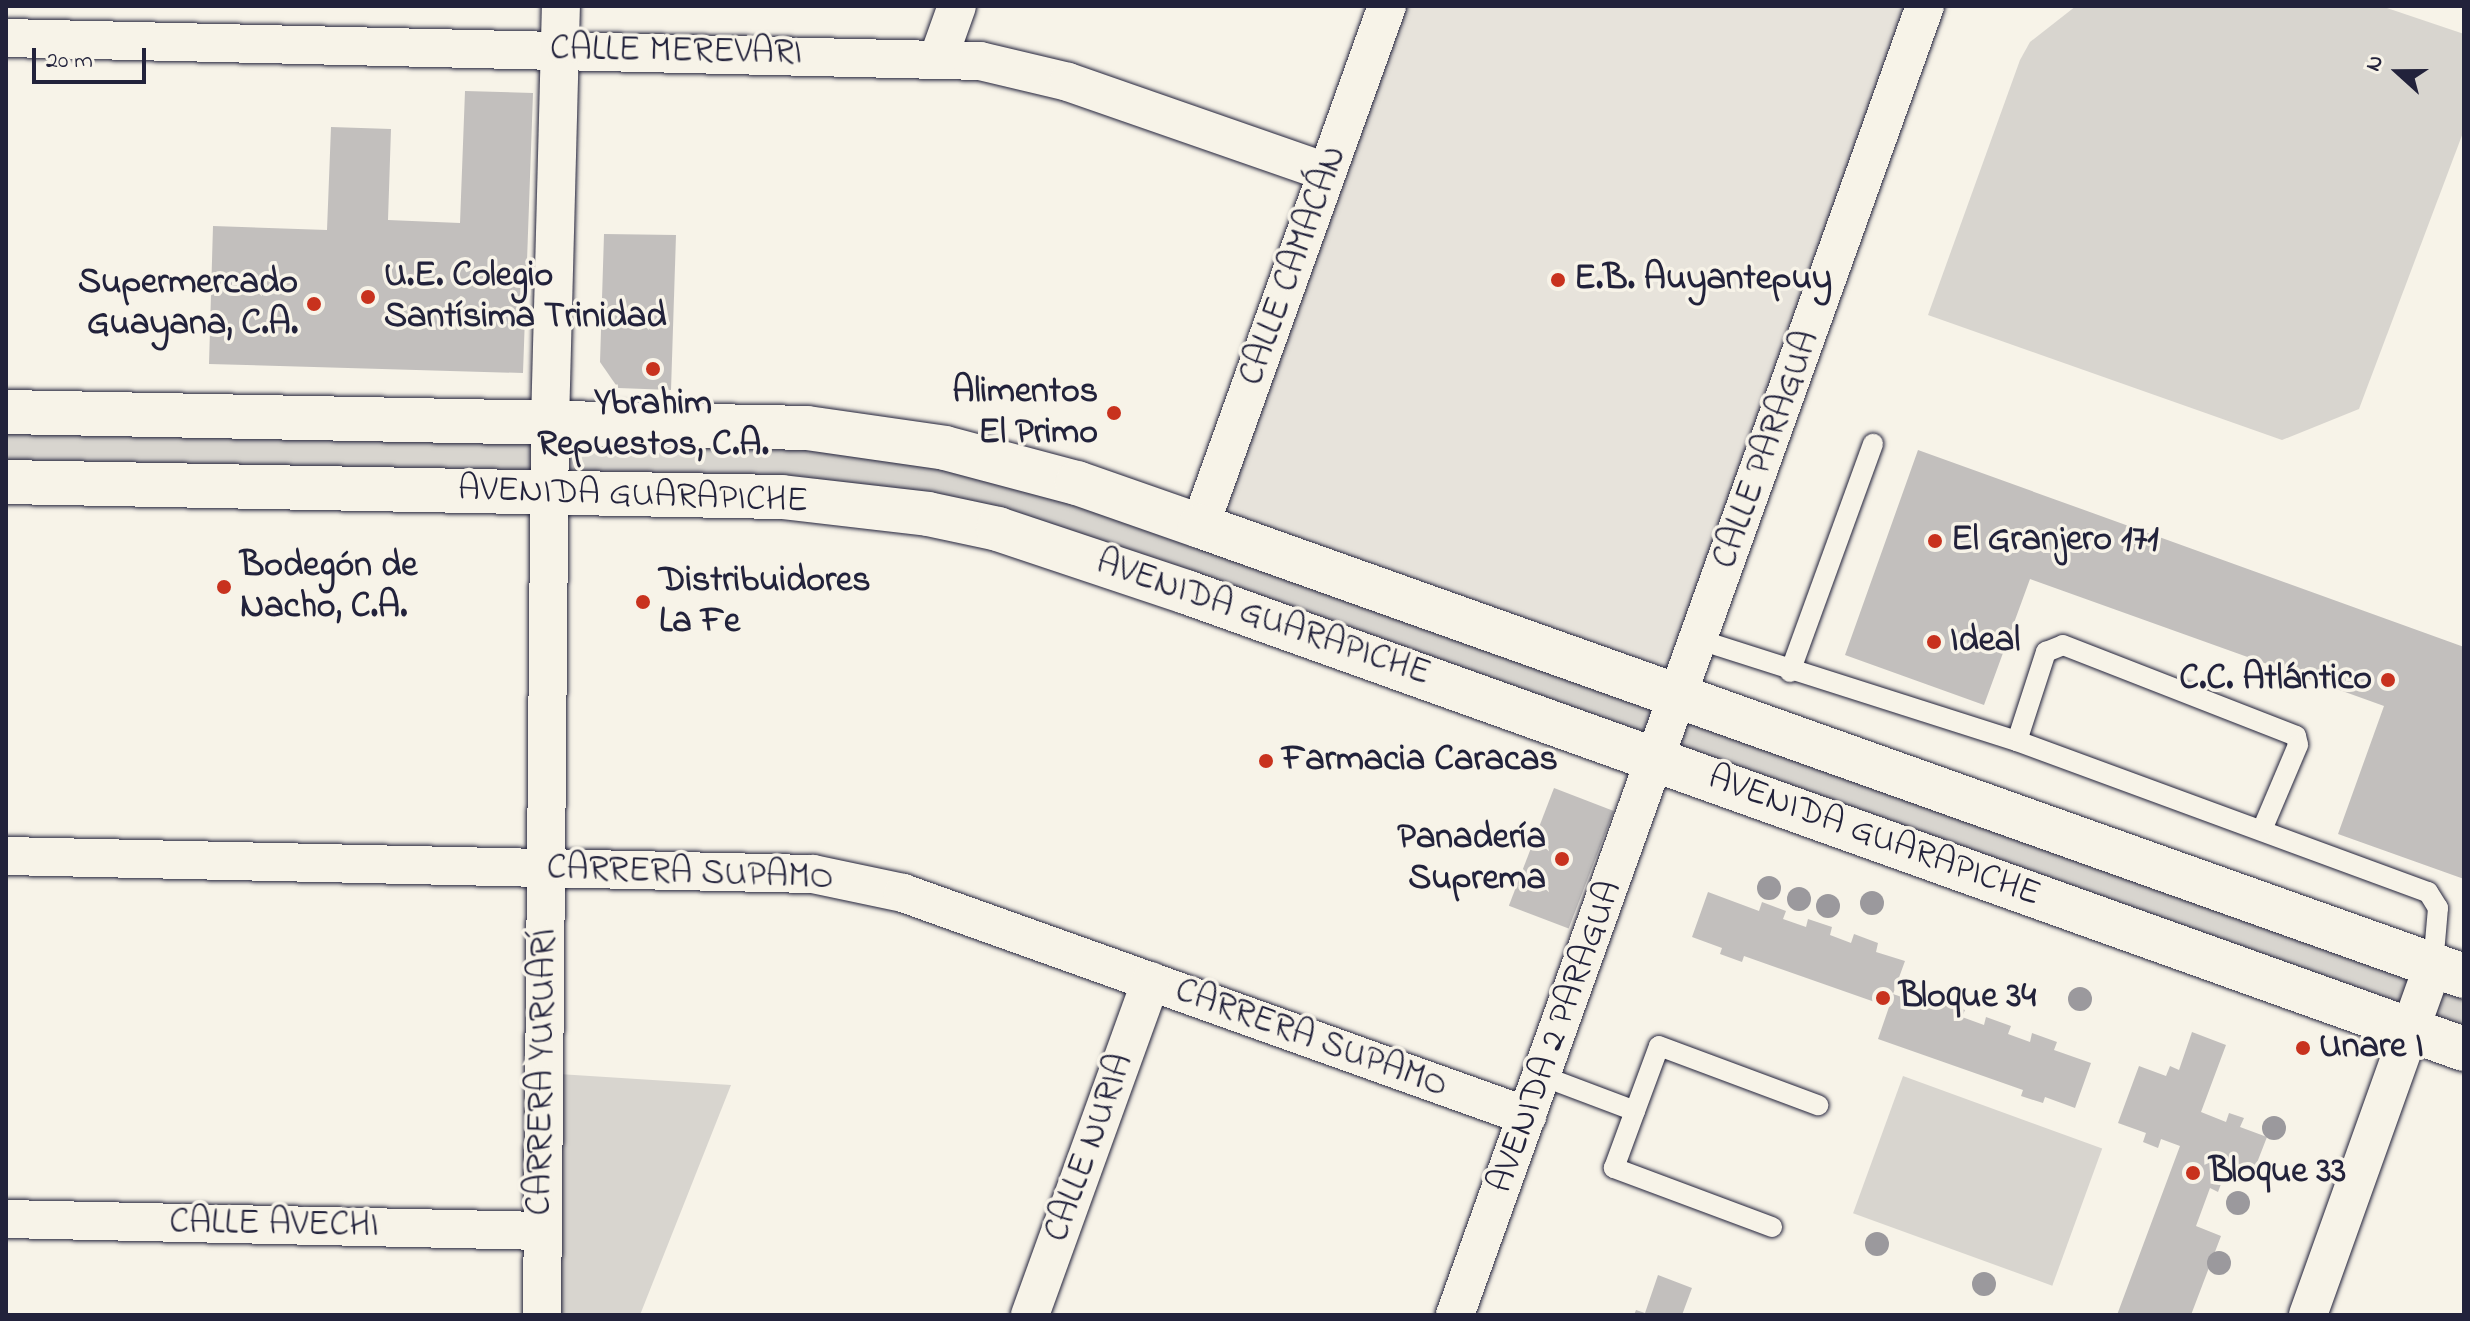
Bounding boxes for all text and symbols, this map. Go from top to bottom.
street label: CALLE MEREVARI [550,28,802,76]
scale bar [36,32,150,82]
north arrow [2358,32,2438,112]
text: 20 m [46,44,93,79]
text: N [2358,51,2393,76]
street label: CALLE CAMACÁN [1231,140,1357,392]
place label: U.E. Colegio Santísima Trinidad [384,254,666,339]
place label: E.B. Auyantepuy [1574,258,1832,302]
place label: Supermercado Guayana, C.A. [78,261,298,346]
marker: E.B. Auyantepuy [1549,271,1567,289]
marker: U.E. Colegio Santísima Trinidad [359,288,377,306]
marker: Supermercado Guayana, C.A. [305,295,323,313]
street label: CALLE PARAGUA [1704,325,1830,575]
marker: Ybrahim Repuestos, C.A. [644,360,662,378]
place label: Alimentos El Primo [952,370,1098,455]
place label: Ybrahim Repuestos, C.A. [537,382,769,467]
marker: Alimentos El Primo [1105,404,1123,422]
street label: AVENIDA GUARAPICHE [457,468,809,524]
place label: El Granjero 171 [1951,519,2159,563]
marker: El Granjero 171 [1926,532,1944,550]
street label: AVENIDA GUARAPICHE [1090,542,1436,696]
place label: Bodegón de Nacho, C.A. [240,544,417,629]
place label: Distribuidores La Fe [659,559,870,644]
marker: Bodegón de Nacho, C.A. [215,578,233,596]
marker: Distribuidores La Fe [634,593,652,611]
place label: Ideal [1950,620,2020,664]
marker: Ideal [1925,633,1943,651]
place label: C.C. Atlántico [2179,658,2372,702]
marker: C.C. Atlántico [2379,671,2397,689]
place label: Farmacia Caracas [1282,739,1558,783]
marker: Farmacia Caracas [1257,752,1275,770]
street label: AVENIDA GUARAPICHE [1702,757,2046,917]
place label: Panadería Suprema [1397,816,1546,901]
street label: CARRERA SUPAMO [546,847,834,901]
marker: Panadería Suprema [1553,850,1571,868]
street label: AVENIDA 2 PARAGUA [1480,875,1632,1199]
street label: CARRERA YURUARÍ [519,928,567,1216]
street label: CARRERA SUPAMO [1169,970,1453,1108]
place label: Bloque 34 [1899,976,2036,1020]
marker: Bloque 34 [1874,989,1892,1007]
place label: Unare I [2319,1026,2424,1070]
marker: Unare I [2294,1039,2312,1057]
street label: CALLE NURIA [1036,1048,1144,1248]
place label: Bloque 33 [2209,1151,2346,1195]
marker: Bloque 33 [2184,1164,2202,1182]
street label: CALLE AVECHI [169,1202,379,1248]

